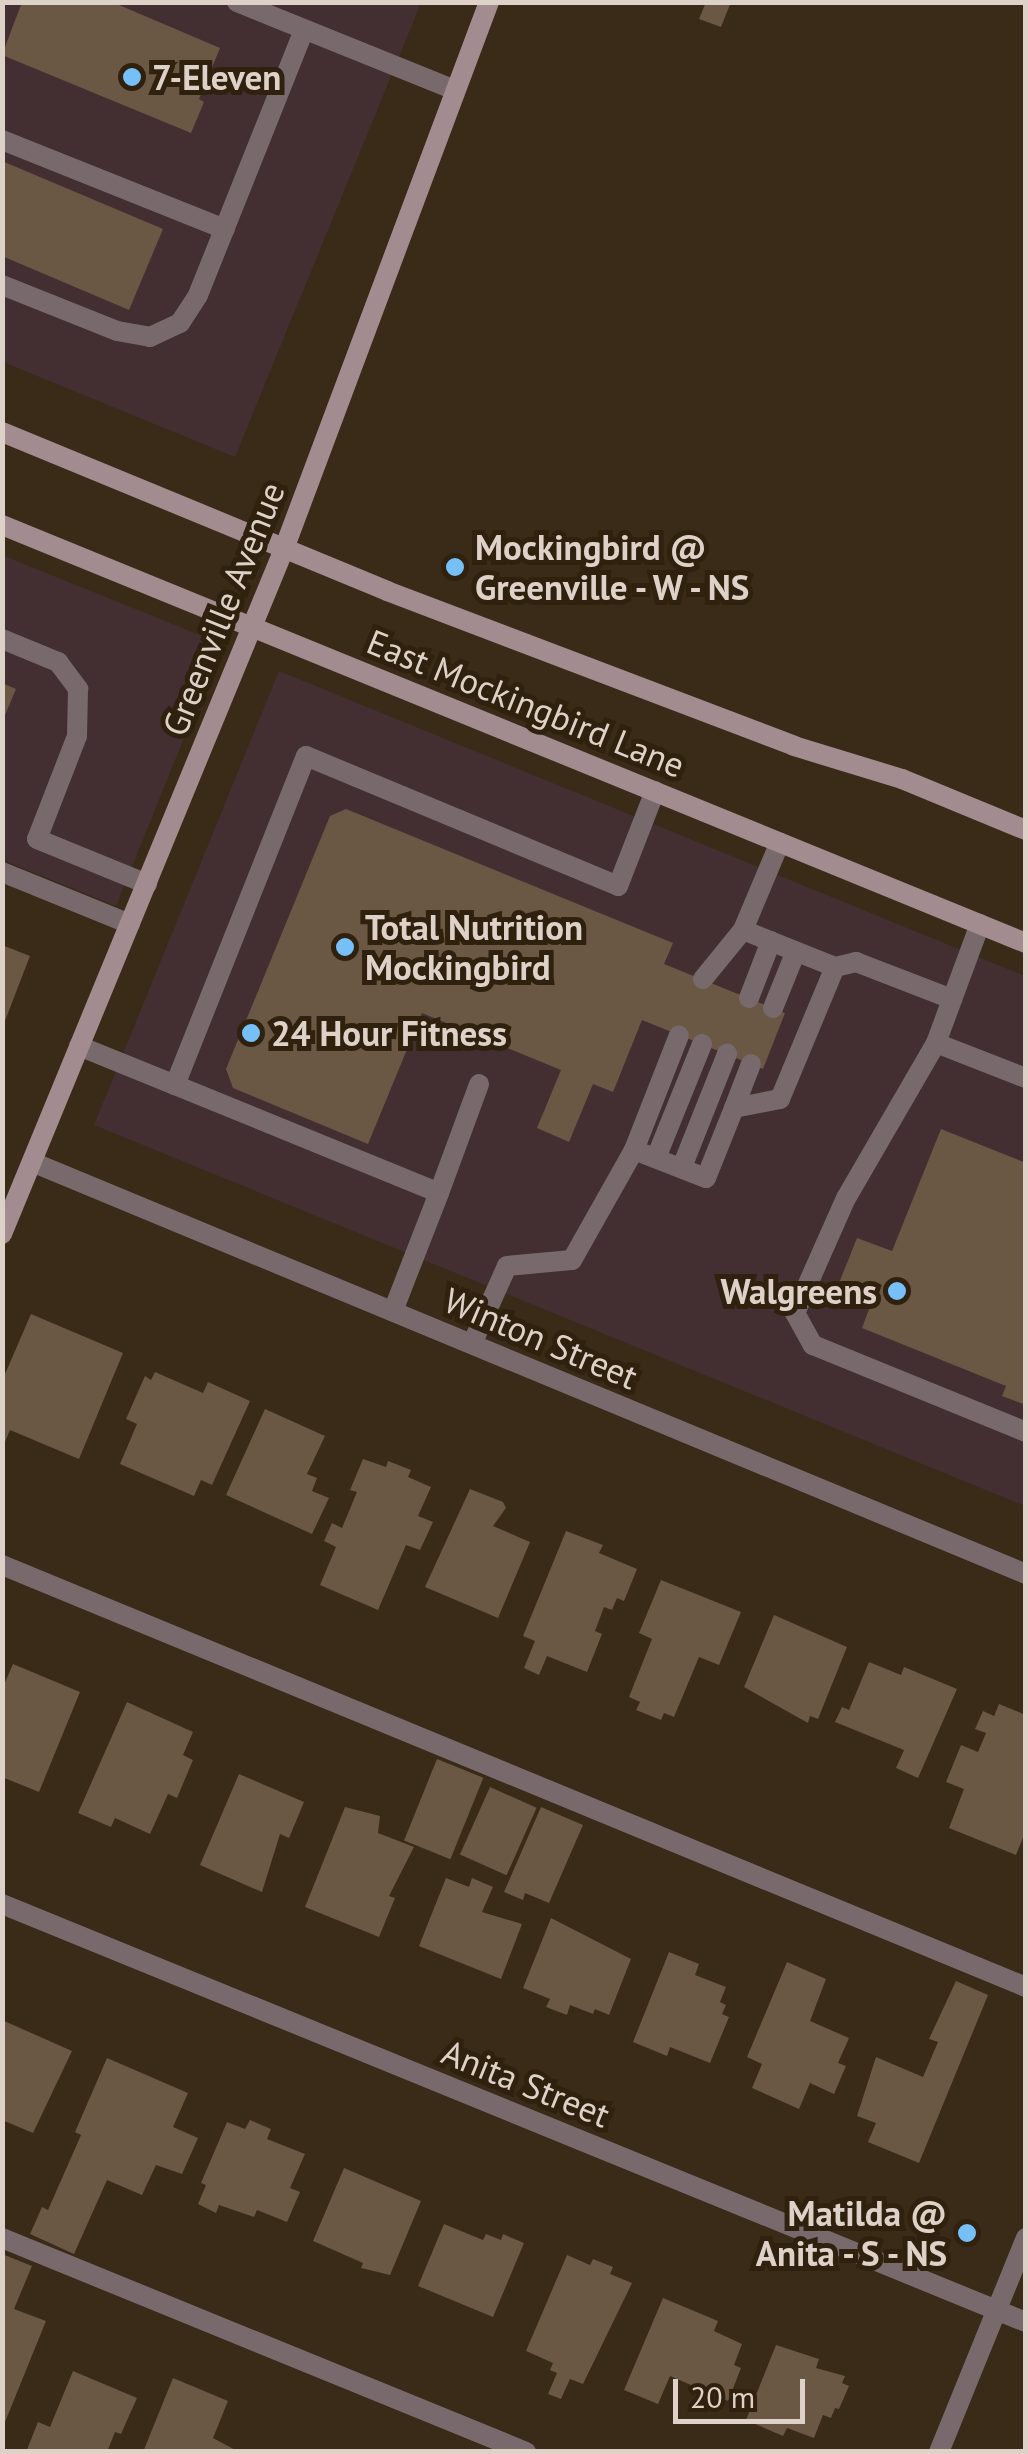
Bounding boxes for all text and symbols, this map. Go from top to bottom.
place label: 7-Eleven [152,56,281,98]
marker: 7-Eleven [121,66,143,88]
street label: Greenville Avenue [153,476,293,742]
place label: Mockingbird @ Greenville - W - NS [475,526,760,608]
marker: Mockingbird @ Greenville - W - NS [444,556,466,578]
street label: East Mockingbird Lane [361,620,691,786]
place label: Total Nutrition Mockingbird [365,906,583,988]
marker: Total Nutrition Mockingbird [334,936,356,958]
place label: 24 Hour Fitness [271,1012,507,1054]
marker: 24 Hour Fitness [240,1022,262,1044]
place label: Walgreens [721,1270,877,1312]
street label: Winton Street [438,1278,644,1398]
marker: Walgreens [886,1280,908,1302]
street label: Anita Street [436,2030,616,2136]
place label: Matilda @ Anita - S - NS [747,2192,947,2274]
marker: Matilda @ Anita - S - NS [956,2222,978,2244]
scale bar [678,2359,810,2421]
text: 20 m [690,2377,755,2416]

